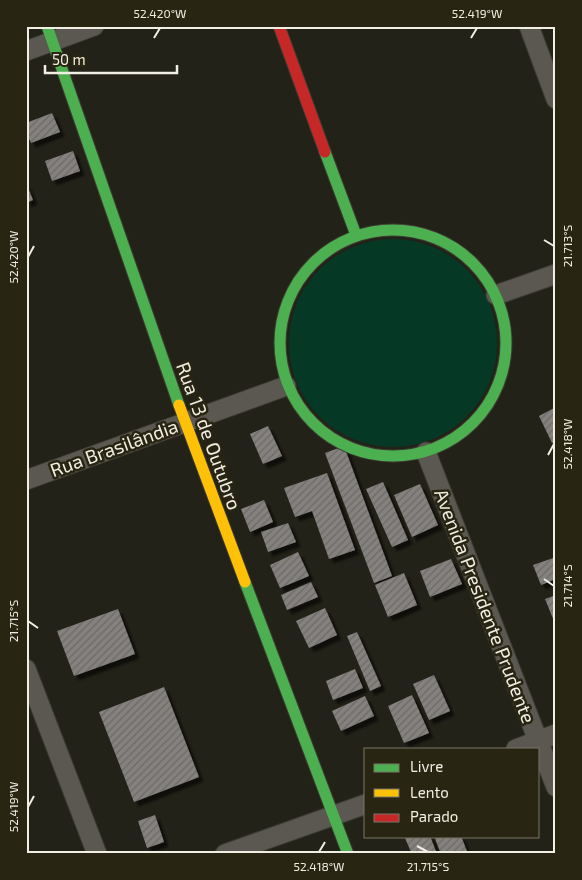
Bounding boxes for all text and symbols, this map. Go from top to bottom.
text: 52.420°W [134,6,186,20]
text: 52.419°W [452,6,502,20]
scale bar [45,42,178,74]
text: 50 m [52,50,86,68]
text: 21.713°S [560,224,574,267]
text: 52.420°W [6,231,20,283]
street label: Rua 13 de Outubro [172,359,247,513]
street label: Rua Brasilândia [47,414,181,481]
text: 52.418°W [560,419,574,470]
street label: Avenida Presidente Prudente [430,485,541,726]
text: 21.714°S [560,564,574,608]
text: 21.715°S [6,600,20,642]
legend [364,748,540,838]
text: Livre [410,757,443,775]
text: 52.419°W [6,782,20,832]
text: Lento [410,783,449,801]
text: Parado [410,807,458,825]
text: 52.418°W [294,859,345,873]
text: 21.715°S [407,859,449,873]

